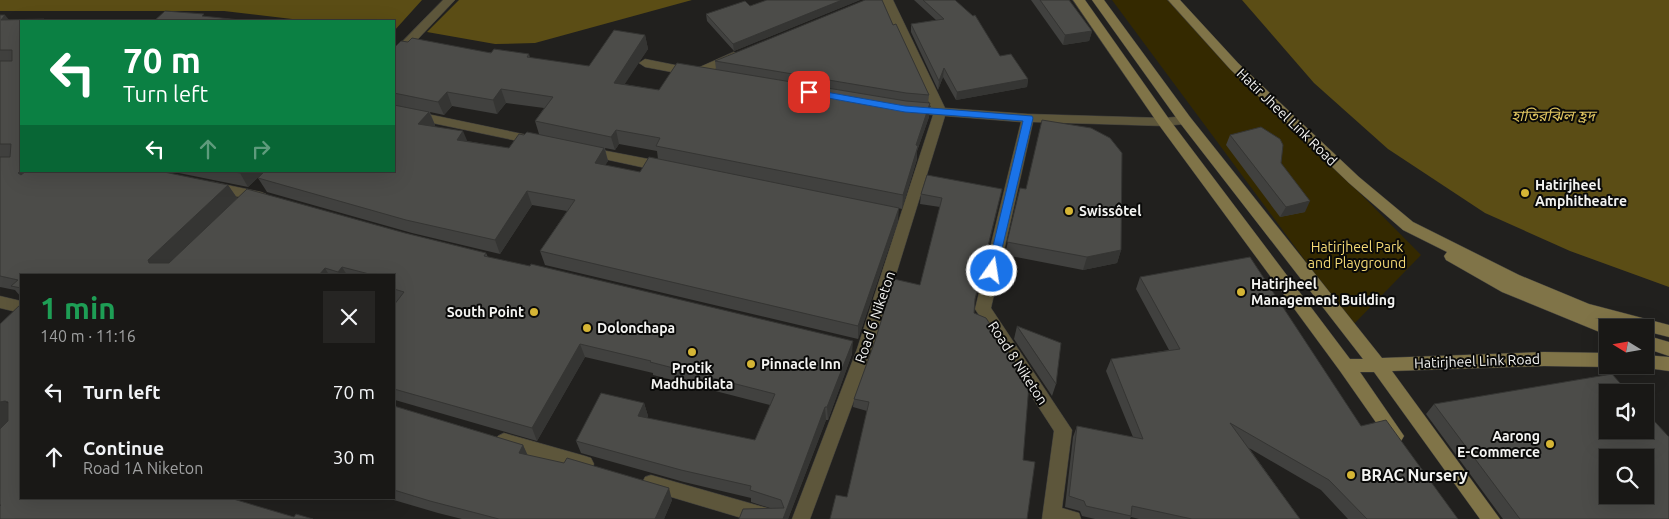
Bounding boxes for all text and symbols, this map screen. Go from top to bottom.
icon: left [40,40,105,105]
text: 70 m [123,40,201,80]
street label: Hatir Jheel Link Road [1234,65,1340,169]
pin [788,71,830,113]
icon: arrive [795,78,823,106]
text: Turn left [123,81,208,106]
water label: হাতিরঝিল হ্রদ [1511,107,1597,124]
icon: left [141,135,169,163]
icon: ahead [194,135,222,163]
icon: right [247,135,275,163]
place label: Hatirjheel Amphitheatre [1535,177,1627,209]
marker: Hatirjheel Amphitheatre [1519,187,1531,199]
place label: Swissôtel [1079,203,1141,219]
marker: Swissôtel [1063,205,1075,217]
park label: Hatirjheel Park and Playground [1308,239,1406,271]
position arrow [965,244,1017,296]
street label: Road 6 Niketon [852,269,898,365]
place label: Hatirjheel Management Building [1251,276,1395,308]
marker: Hatirjheel Management Building [1235,286,1247,298]
text: 1 min [40,291,116,325]
button: close [323,291,375,343]
place label: South Point [447,304,524,320]
marker: South Point [528,306,540,318]
street label: Road 8 Niketon [985,318,1051,408]
north arrow [1599,319,1654,374]
map controls [1599,319,1654,504]
place label: Dolonchapa [597,320,675,336]
marker: Dolonchapa [581,322,593,334]
text: 140 m · 11:16 [40,327,136,345]
marker: Protik Madhubilata [686,346,698,358]
street label: Hatirjheel Link Road [1414,351,1540,371]
place label: Pinnacle Inn [761,356,841,372]
marker: Pinnacle Inn [745,358,757,370]
place label: Protik Madhubilata [651,360,733,392]
icon: left [40,378,68,406]
text: Turn left [83,381,161,403]
text: 70 m [333,381,375,403]
button: sound [1599,384,1654,439]
place label: Aarong E-Commerce [1457,428,1540,460]
text: Continue [83,437,164,459]
marker: Aarong E-Commerce [1544,438,1556,450]
icon: ahead [40,443,68,471]
text: 30 m [333,446,375,468]
button: search [1599,449,1654,504]
text: Road 1A Niketon [83,459,203,477]
place label: BRAC Nursery [1361,466,1468,484]
marker: BRAC Nursery [1345,469,1357,481]

